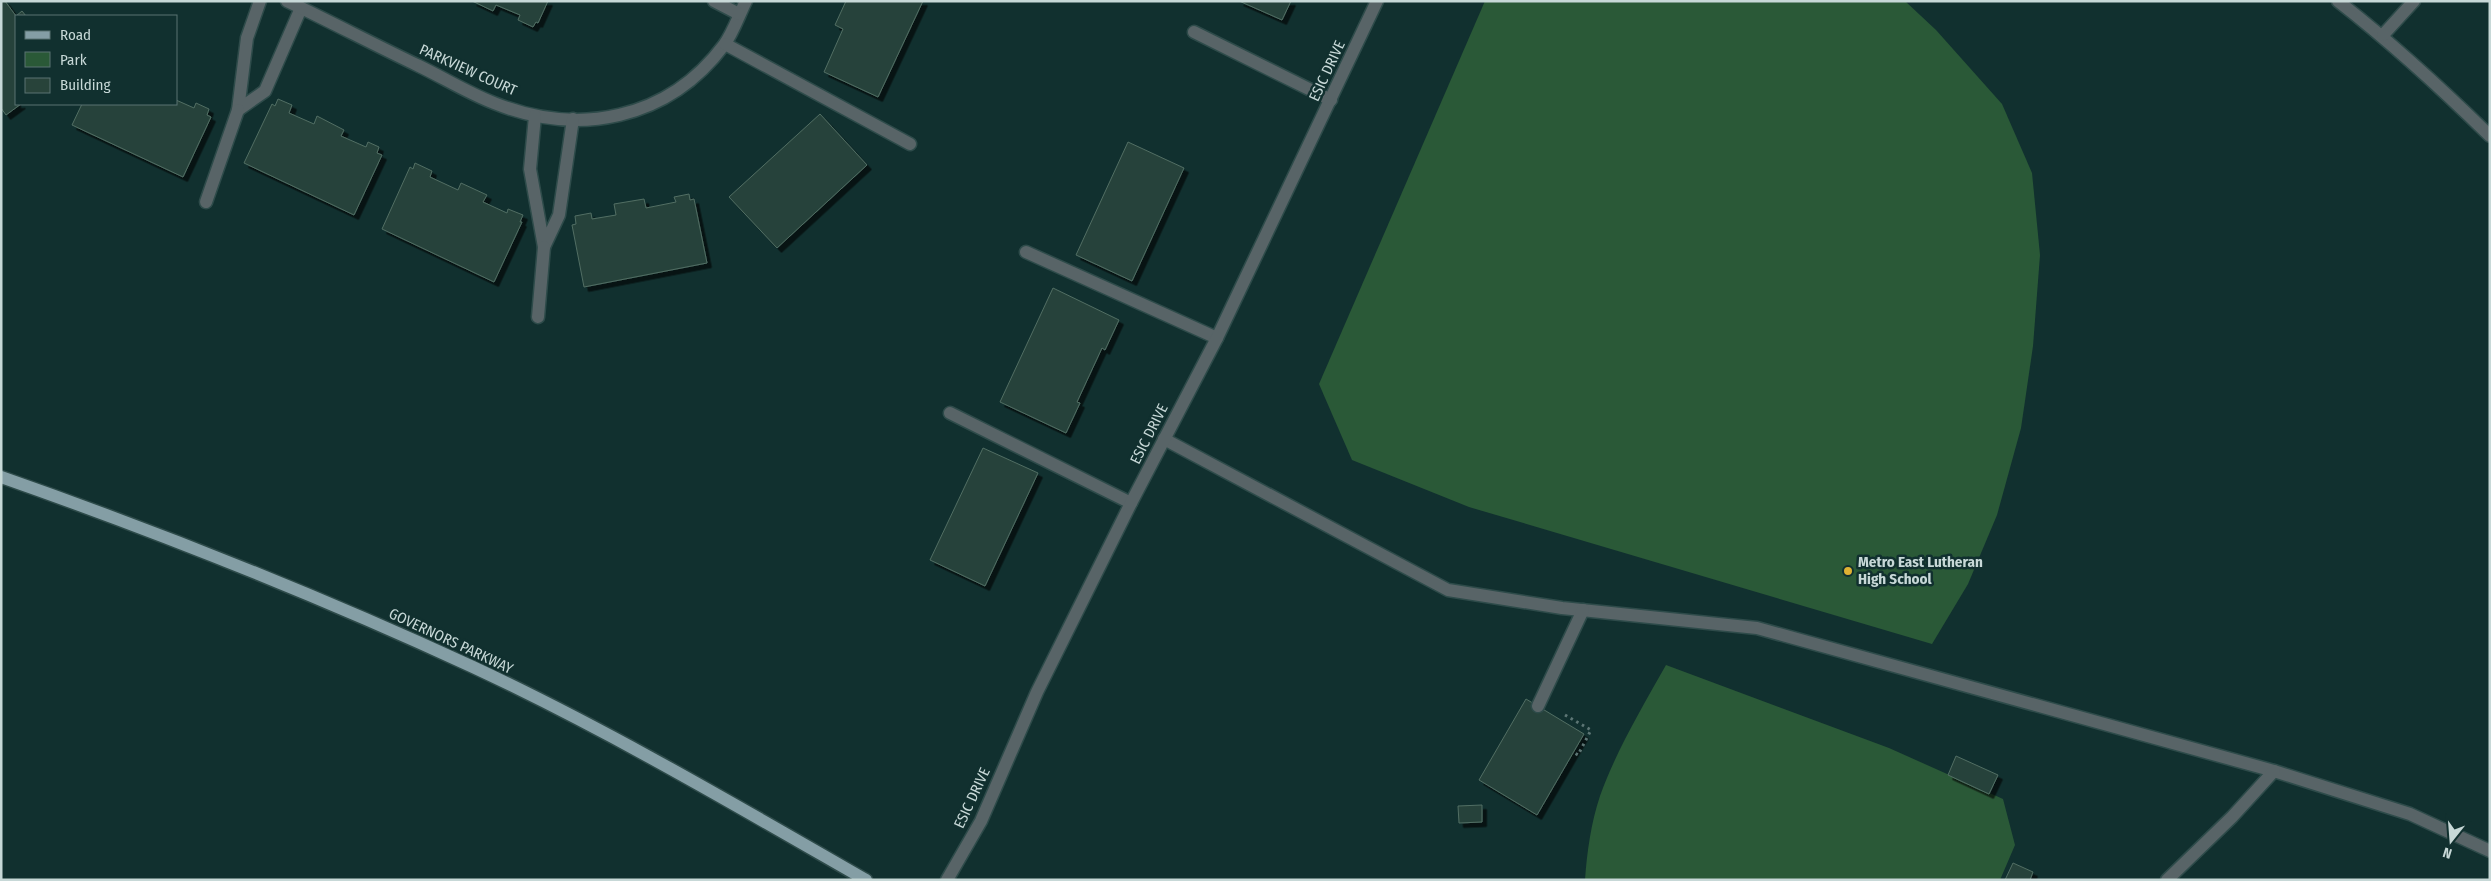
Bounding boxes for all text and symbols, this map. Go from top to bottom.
legend [15,15,178,105]
text: Road [60,26,91,44]
street label: ESIC DRIVE [1305,38,1349,104]
street label: PARKVIEW COURT [417,40,520,100]
text: Park [60,51,87,69]
text: Building [60,76,111,94]
street label: ESIC DRIVE [1126,401,1172,467]
place label: Metro East Lutheran High School [1858,553,1983,588]
marker: Metro East Lutheran High School [1842,565,1854,577]
street label: GOVERNORS PARKWAY [386,604,517,678]
street label: ESIC DRIVE [950,765,994,831]
north arrow [2426,816,2476,866]
text: N [2441,844,2454,862]

